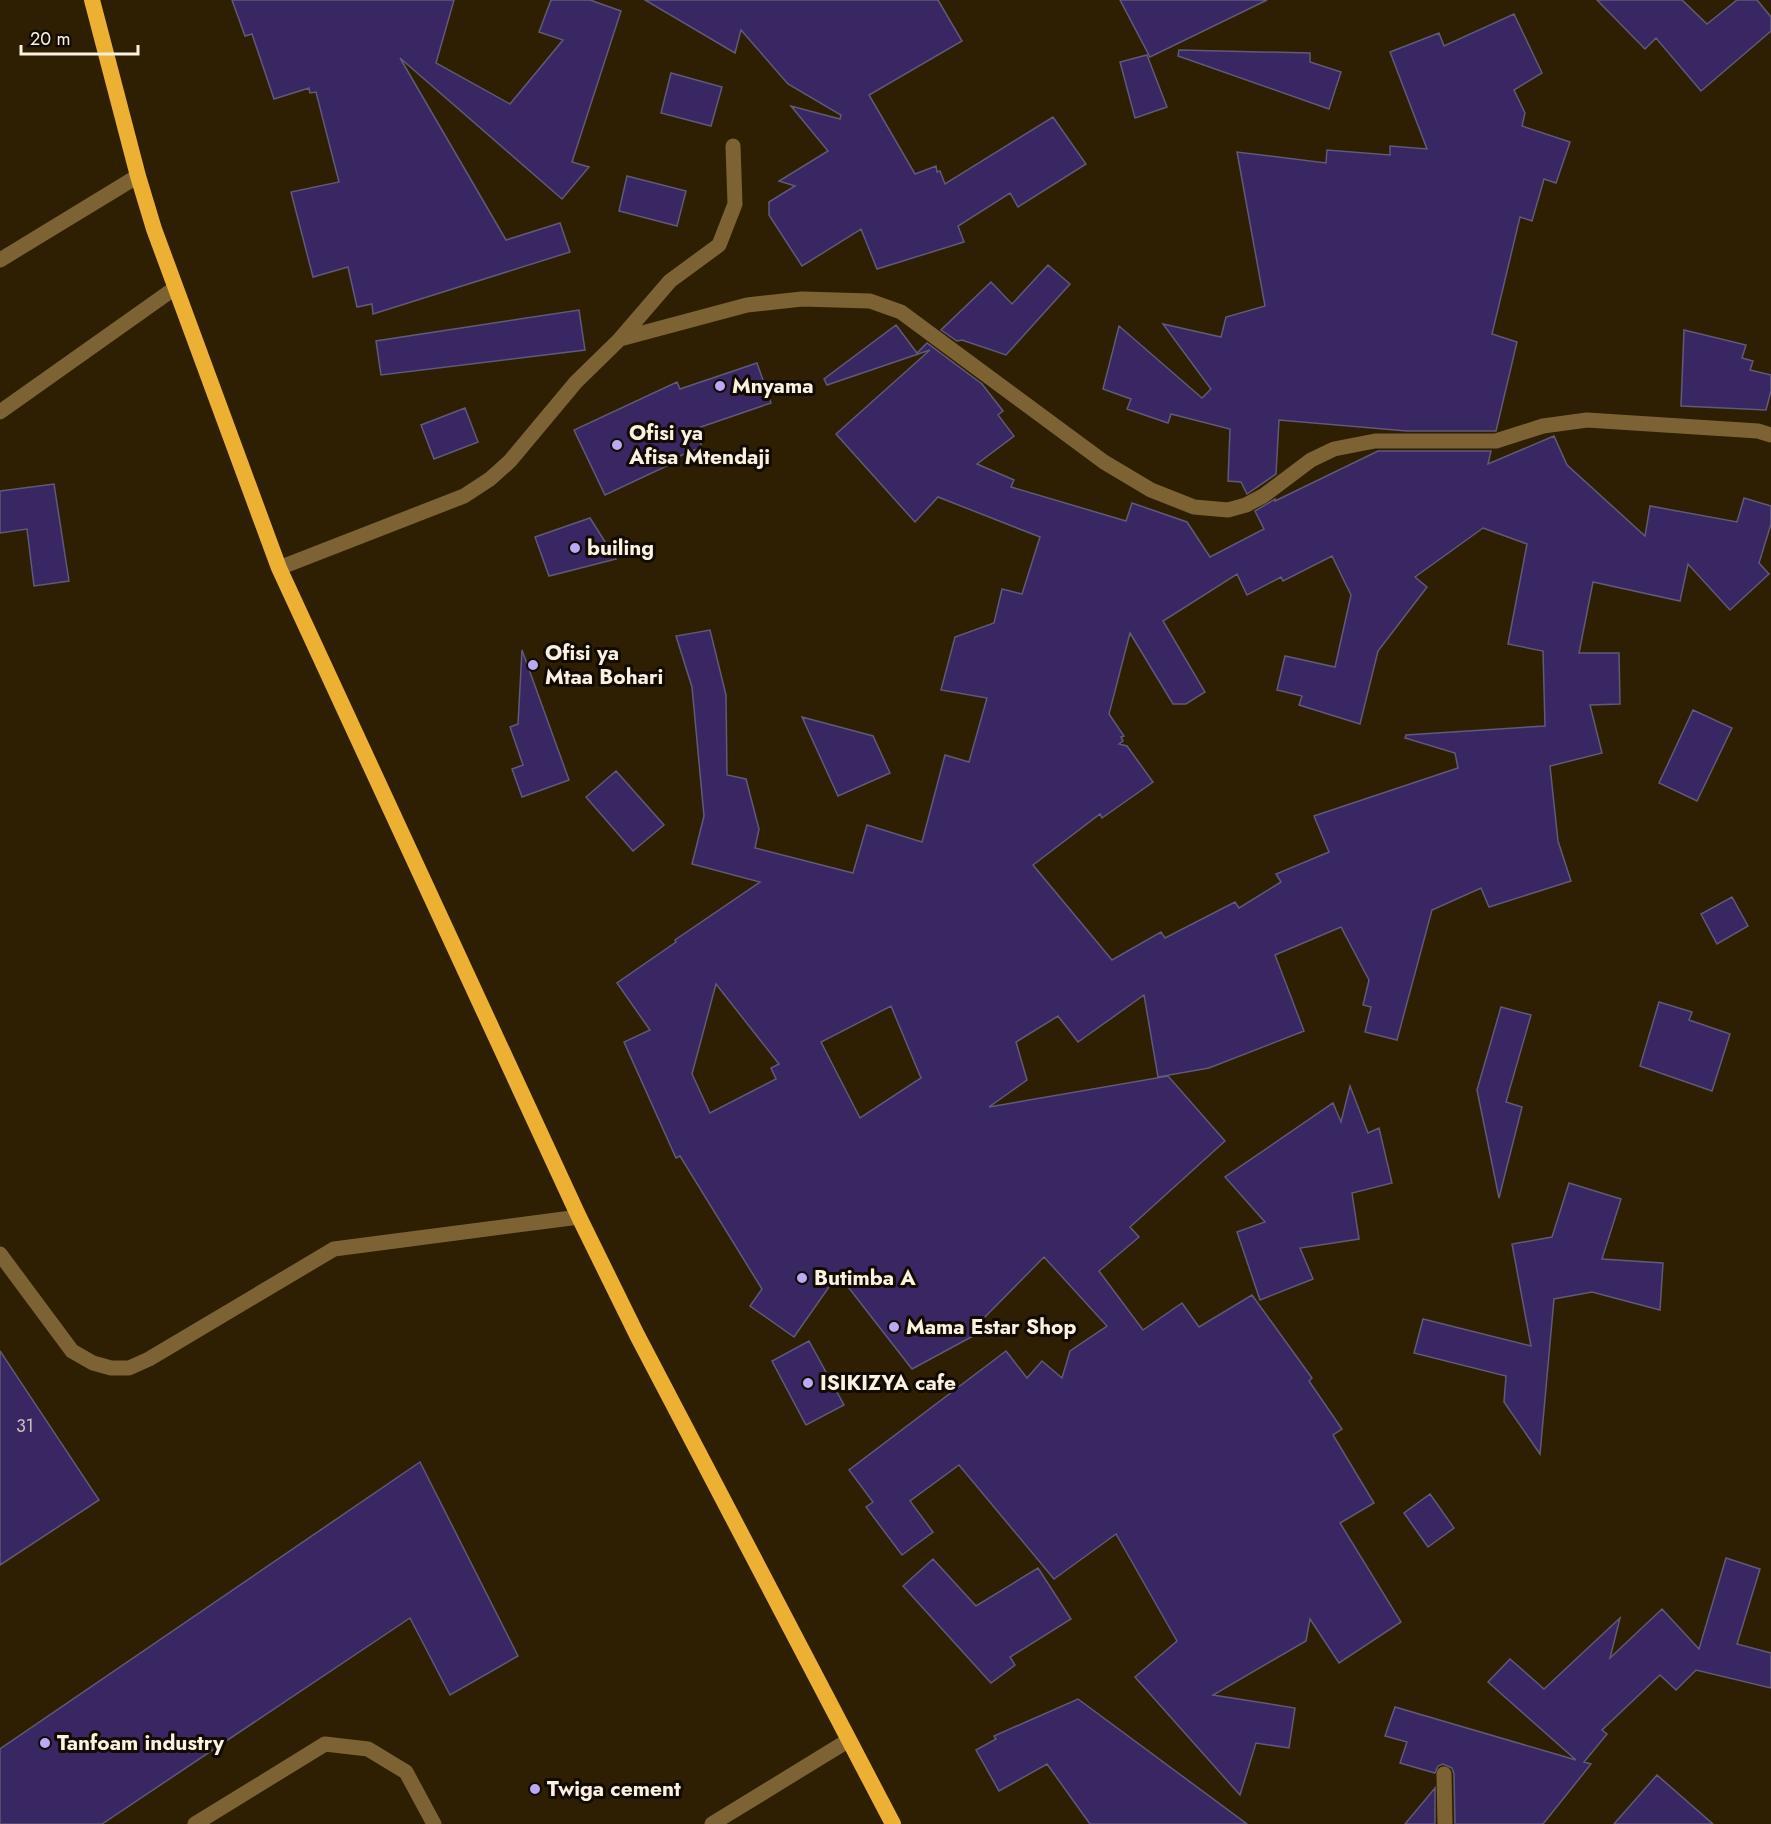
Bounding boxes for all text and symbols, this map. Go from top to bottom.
scale bar [21,18,138,56]
text: 20 m [30,26,70,52]
place label: Mnyama [732,371,813,401]
marker: Mnyama [713,379,727,393]
place label: Ofisi ya Afisa Mtendaji [628,418,770,472]
marker: Ofisi ya Afisa Mtendaji [610,438,624,452]
place label: builing [587,533,654,563]
marker: builing [568,541,582,555]
place label: Ofisi ya Mtaa Bohari [545,638,663,692]
marker: Ofisi ya Mtaa Bohari [526,658,540,672]
place label: Butimba A [814,1263,916,1293]
marker: Butimba A [795,1271,809,1285]
place label: Mama Estar Shop [906,1312,1076,1342]
marker: Mama Estar Shop [887,1320,901,1334]
place label: ISIKIZYA cafe [820,1368,956,1398]
marker: ISIKIZYA cafe [801,1376,815,1390]
house number: 31 [16,1413,34,1439]
place label: Tanfoam industry [57,1728,225,1758]
marker: Tanfoam industry [38,1736,52,1750]
place label: Twiga cement [547,1774,681,1804]
marker: Twiga cement [528,1782,542,1796]

